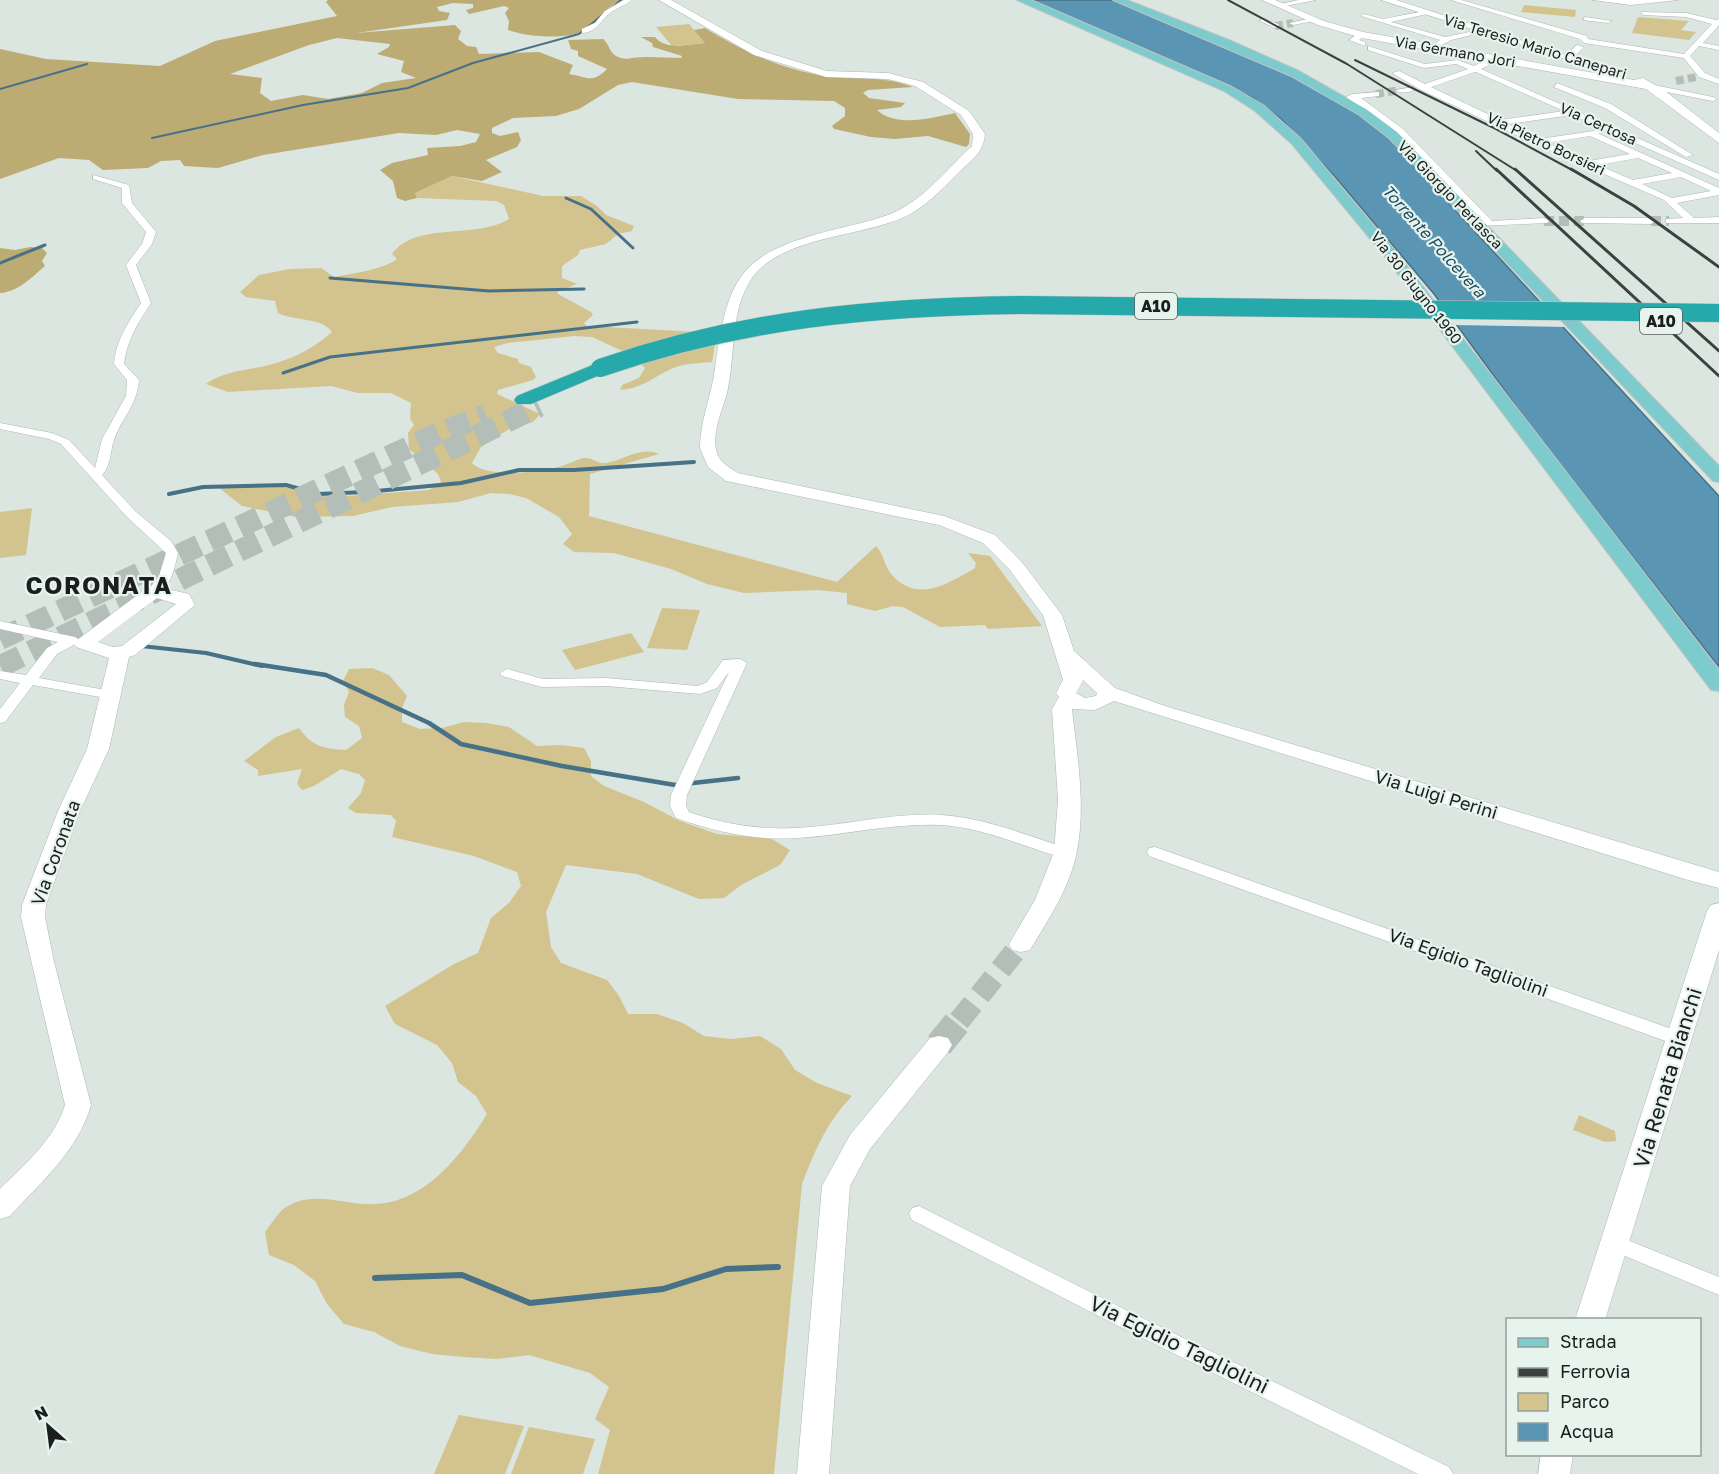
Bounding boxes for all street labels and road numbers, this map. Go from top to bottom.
street label: Via Teresio Mario Canepari [1442,10,1629,82]
street label: Via Germano Jori [1393,32,1517,71]
street label: Via Certosa [1557,98,1640,148]
street label: Via Pietro Borsieri [1484,108,1609,178]
street label: Via Giorgio Perlasca [1394,136,1507,252]
street label: Via 30 Giugno 1960 [1367,228,1466,347]
road number: A10 [1135,293,1177,319]
road number: A10 [1640,308,1682,334]
street label: Via Luigi Perini [1372,765,1500,823]
street label: Via Coronata [26,797,84,908]
street label: Via Egidio Tagliolini [1386,923,1551,1001]
street label: Via Renata Bianchi [1627,984,1707,1171]
street label: Via Egidio Tagliolini [1086,1289,1273,1399]

